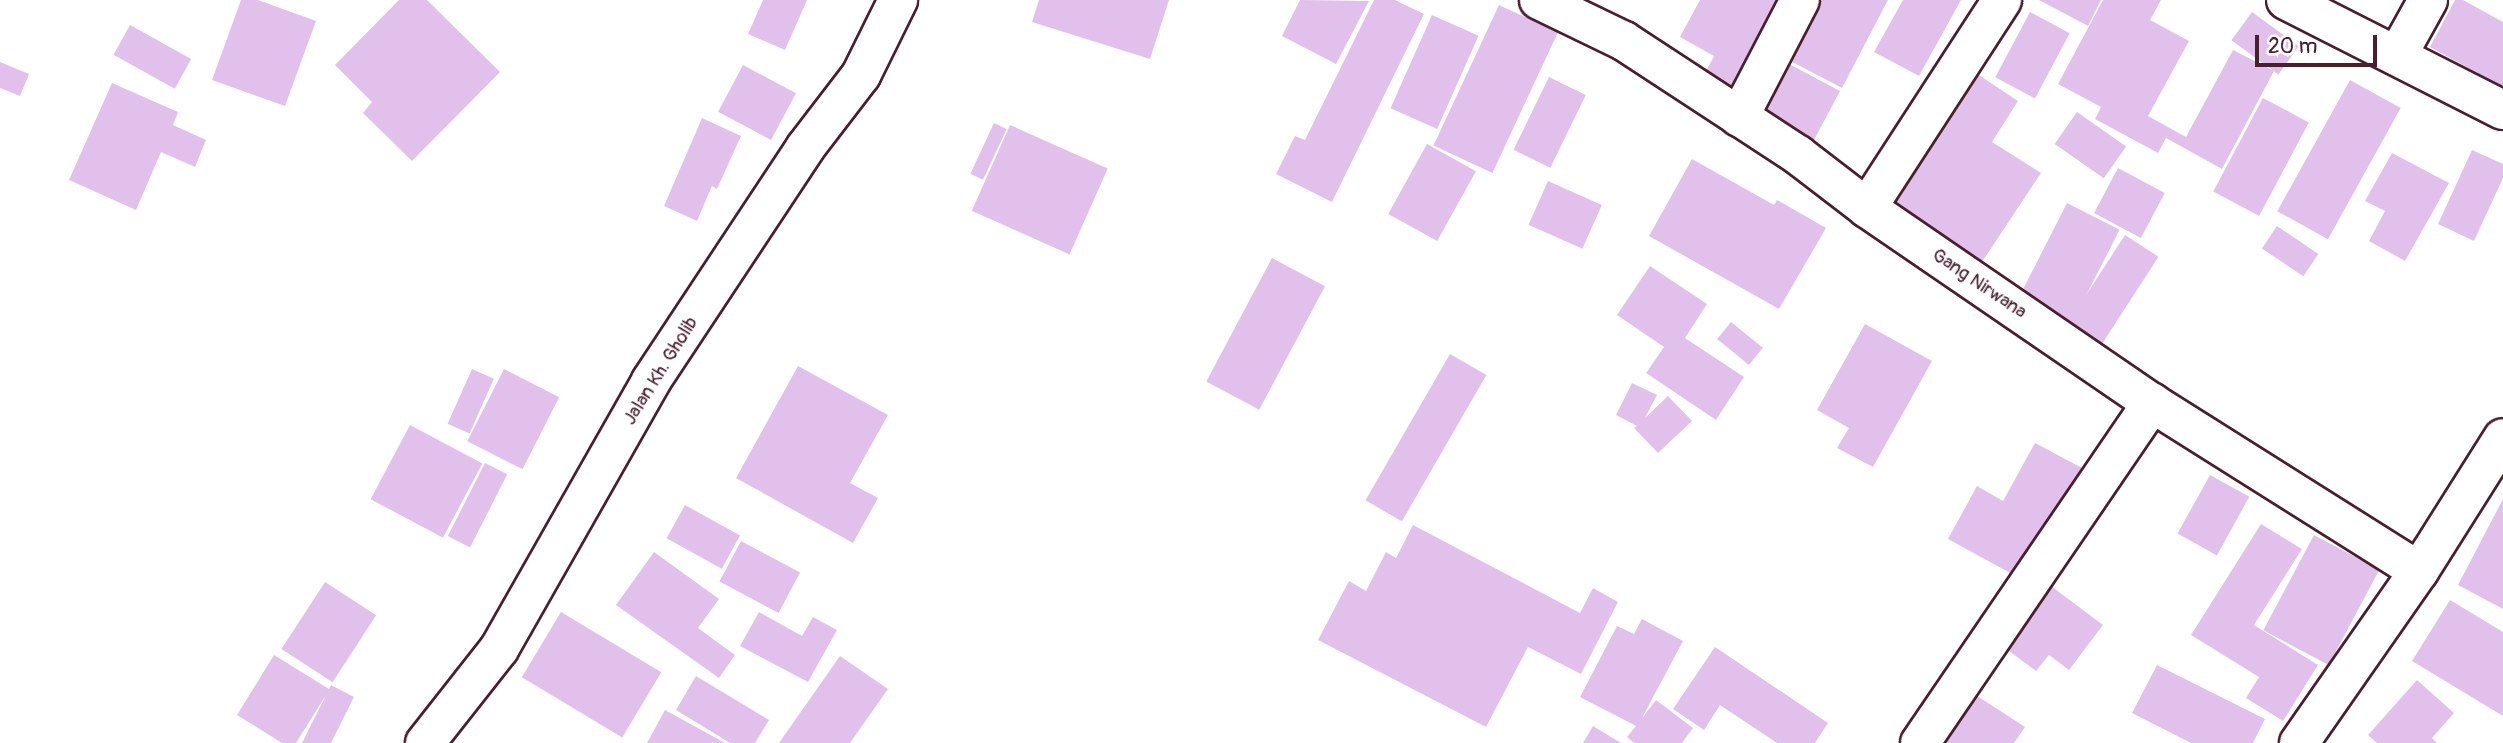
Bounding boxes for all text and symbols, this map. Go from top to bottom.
scale bar [2258,21,2380,65]
text: 20 m [2268,33,2317,60]
street label: Gang Nirwana [1927,244,2031,324]
street label: Jalan Kh. Gholib [619,313,703,429]

